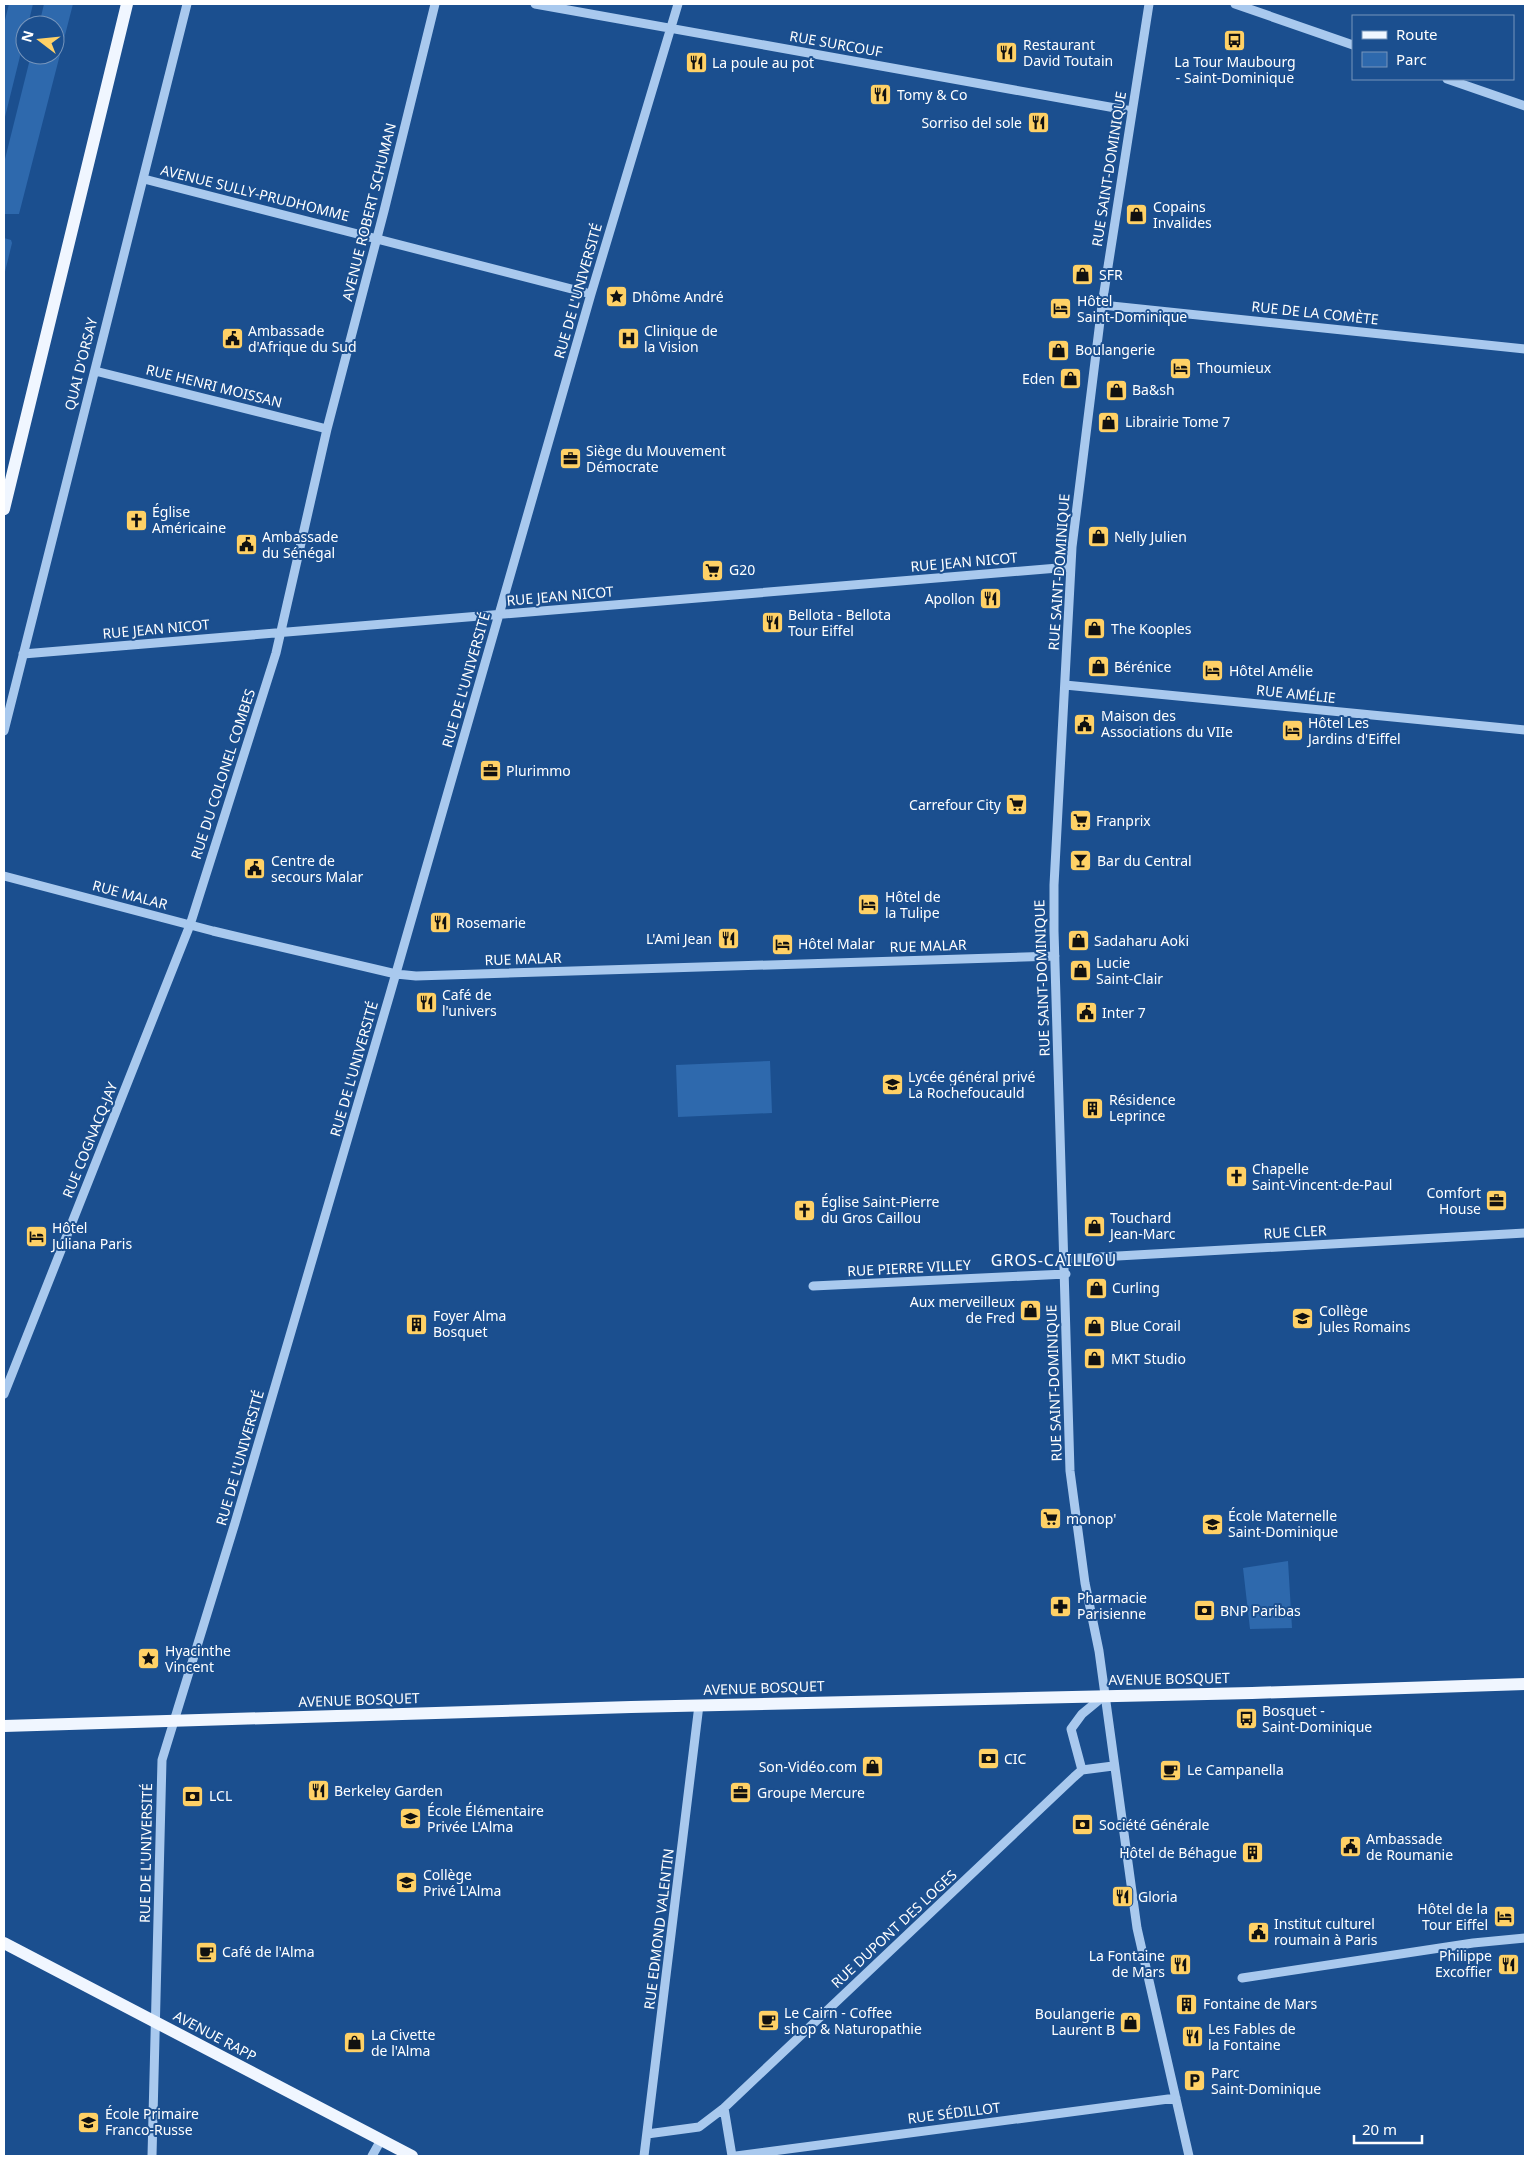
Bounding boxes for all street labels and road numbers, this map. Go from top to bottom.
street label: RUE SURCOUF [788,26,884,61]
street label: RUE SAINT-DOMINIQUE [1087,90,1130,248]
street label: AVENUE ROBERT SCHUMAN [337,121,400,303]
street label: AVENUE SULLY-PRUDHOMME [159,160,351,225]
street label: RUE DE L'UNIVERSITÉ [549,221,606,361]
street label: RUE DE LA COMÈTE [1251,296,1379,329]
street label: QUAI D'ORSAY [60,315,101,412]
street label: RUE HENRI MOISSAN [144,359,284,412]
street label: RUE SAINT-DOMINIQUE [1044,493,1073,651]
street label: RUE JEAN NICOT [910,547,1019,576]
street label: RUE JEAN NICOT [506,581,615,610]
street label: RUE DE L'UNIVERSITÉ [437,610,494,750]
street label: RUE JEAN NICOT [102,614,211,643]
street label: RUE AMÉLIE [1255,680,1337,707]
street label: RUE DU COLONEL COMBES [186,686,259,861]
street label: RUE MALAR [90,875,170,914]
street label: RUE SAINT-DOMINIQUE [1029,899,1054,1057]
street label: RUE MALAR [889,935,967,956]
street label: RUE MALAR [484,948,562,969]
street label: RUE DE L'UNIVERSITÉ [325,999,382,1139]
street label: RUE COGNACQ-JAY [58,1079,121,1201]
street label: RUE CLER [1263,1220,1327,1243]
street label: RUE PIERRE VILLEY [847,1255,971,1280]
street label: RUE SAINT-DOMINIQUE [1041,1304,1066,1462]
street label: RUE DE L'UNIVERSITÉ [211,1388,268,1528]
street label: AVENUE BOSQUET [1108,1668,1230,1689]
street label: AVENUE BOSQUET [703,1676,825,1699]
street label: AVENUE BOSQUET [298,1688,420,1711]
street label: RUE DE L'UNIVERSITÉ [135,1783,156,1923]
street label: RUE EDMOND VALENTIN [639,1847,678,2011]
street label: RUE DUPONT DES LOGES [827,1865,961,1992]
street label: AVENUE RAPP [170,2006,260,2065]
street label: RUE SÉDILLOT [906,2097,1002,2128]

